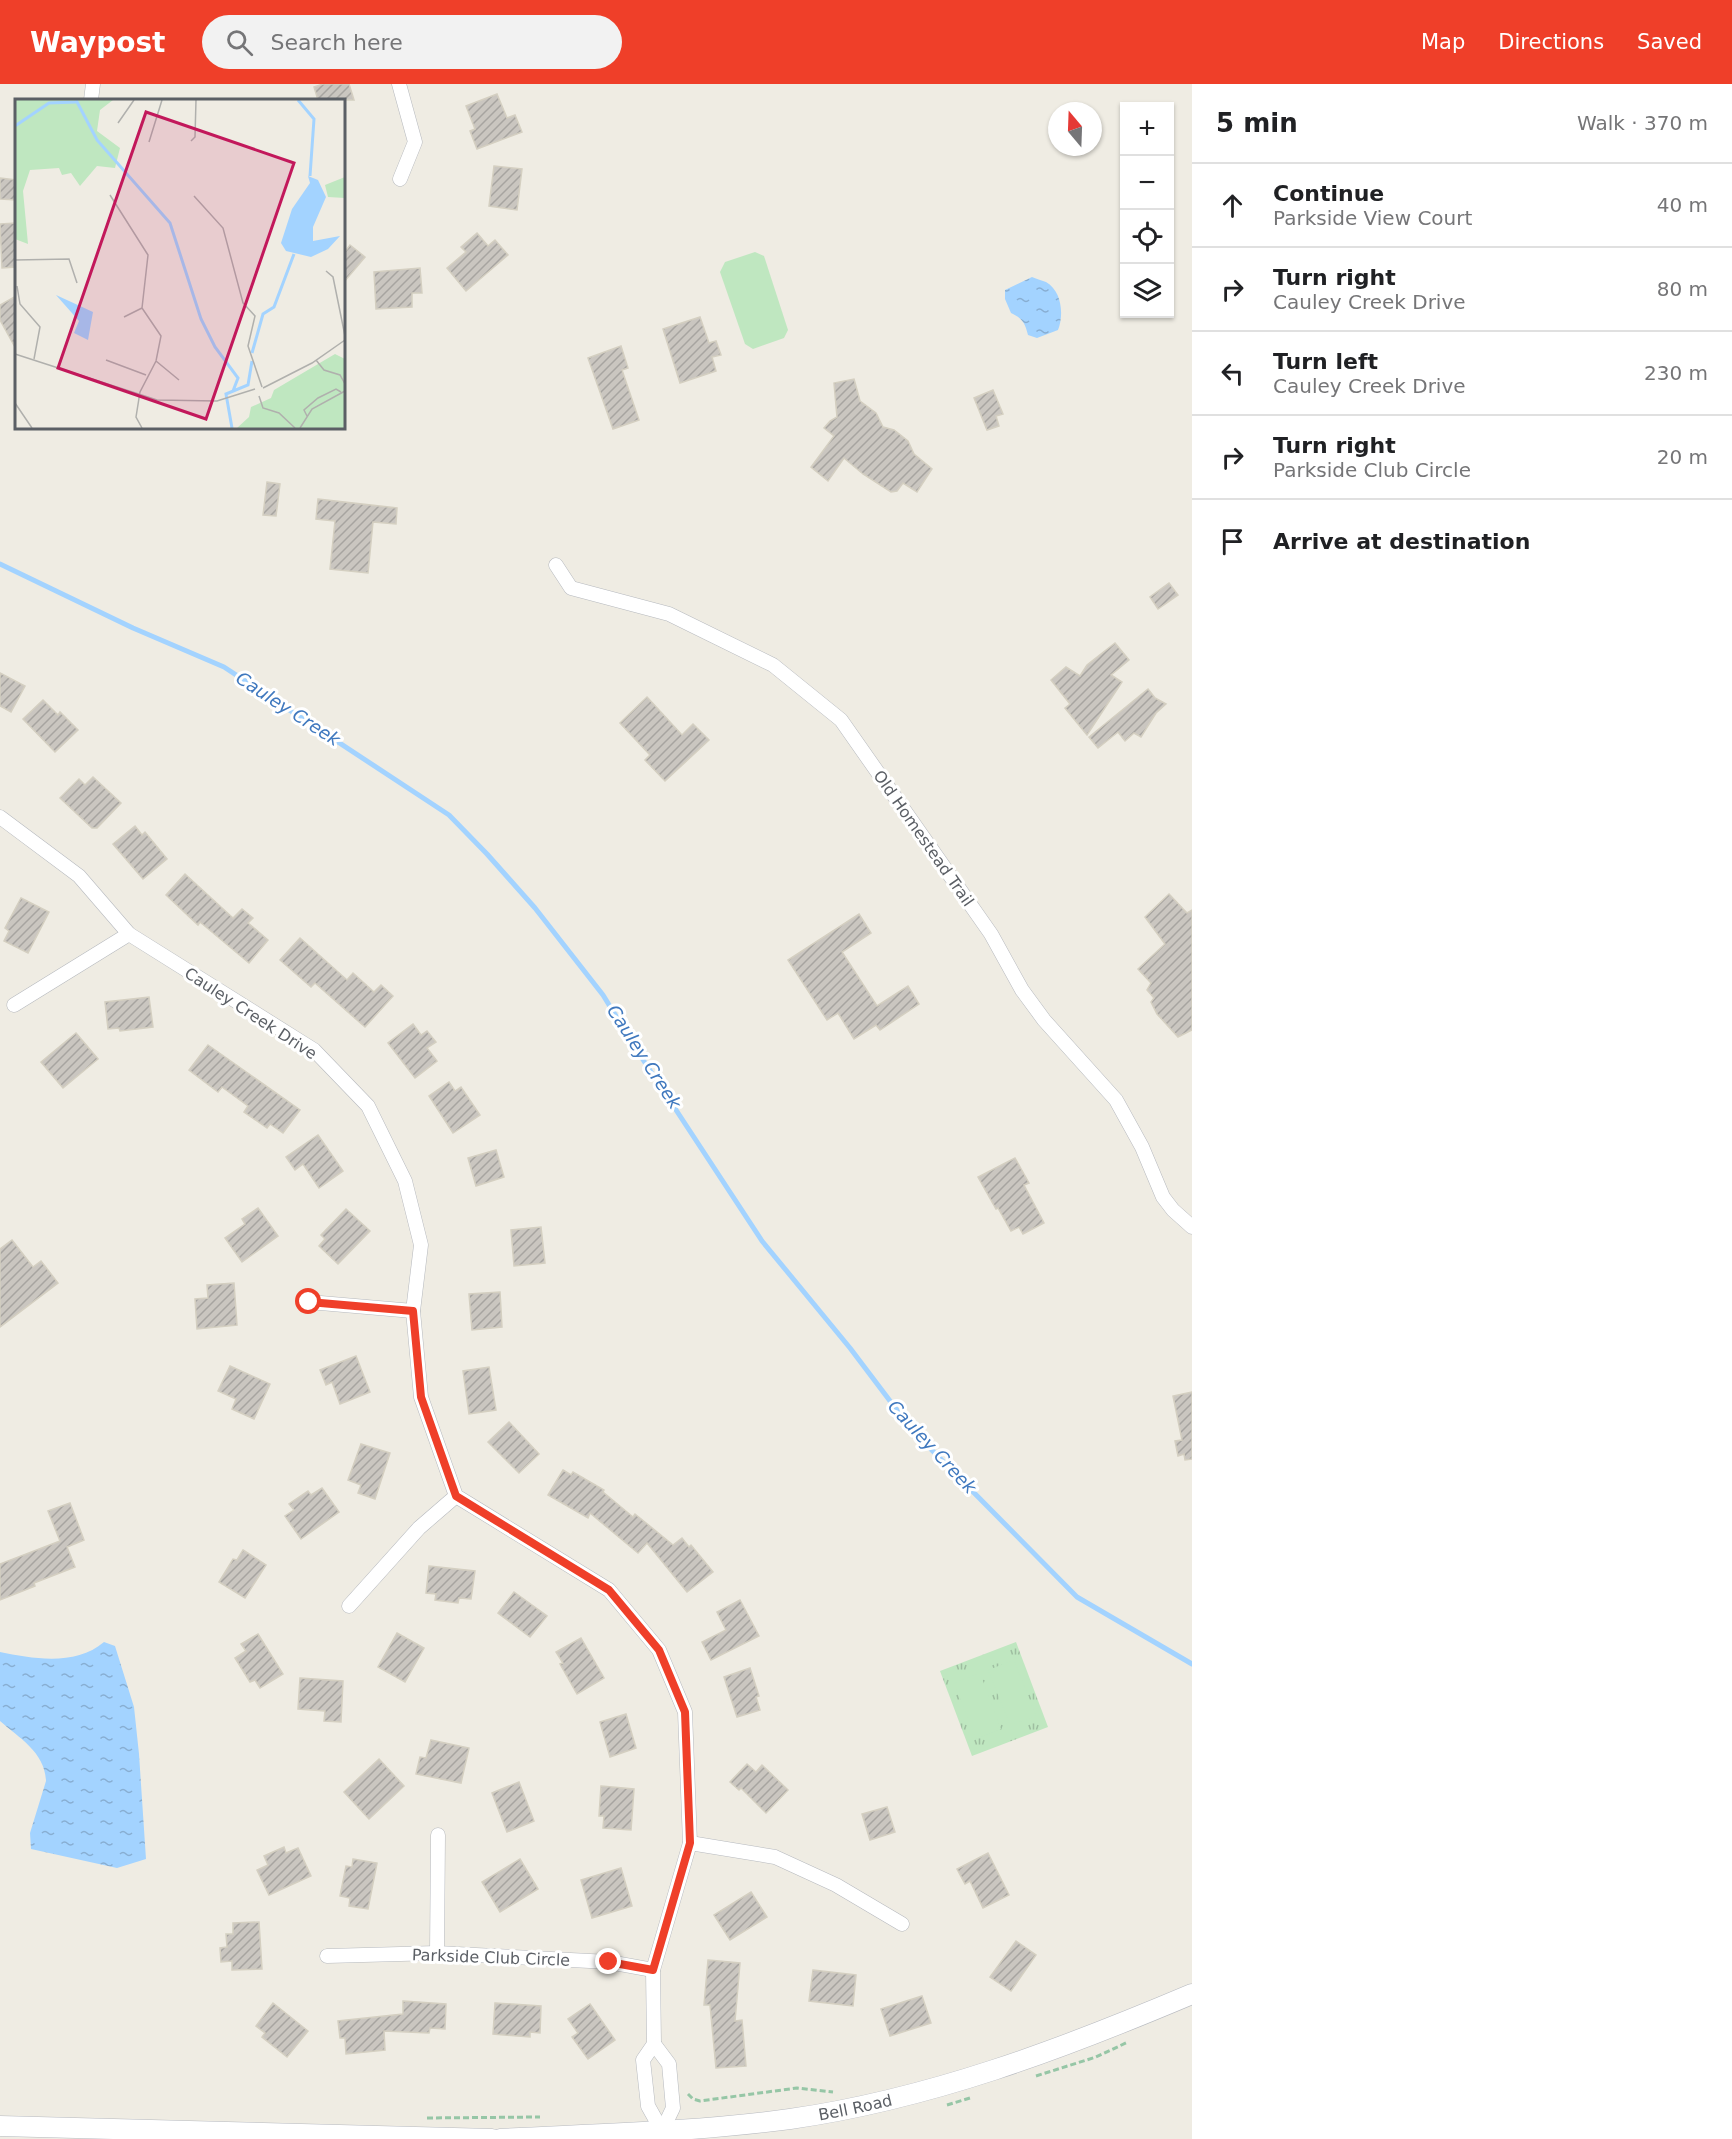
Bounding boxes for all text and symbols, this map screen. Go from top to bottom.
search box [202,15,622,69]
text: Waypost [30,26,166,59]
icon: search [223,26,256,59]
text: Search here [271,30,403,55]
text: Map [1421,30,1465,54]
text: Directions [1498,30,1604,54]
text: Saved [1637,30,1702,54]
inset map [15,99,345,429]
north arrow [1048,102,1102,156]
map controls [1120,102,1174,318]
button: + [1120,102,1174,156]
text: 5 min [1216,108,1298,138]
text: Walk · 370 m [1577,111,1708,135]
button: − [1120,156,1174,210]
text: Continue [1273,181,1384,206]
icon: ahead [1216,189,1249,222]
text: 40 m [1657,193,1708,217]
text: Parkside View Court [1273,206,1472,230]
button: locate [1120,210,1174,264]
button: layers [1120,264,1174,318]
text: Turn right [1273,265,1396,290]
icon: right [1216,273,1249,306]
text: 80 m [1657,277,1708,301]
text: Cauley Creek Drive [1273,290,1466,314]
text: Turn left [1273,349,1378,374]
icon: left [1216,357,1249,390]
text: 230 m [1644,361,1708,385]
text: Cauley Creek Drive [1273,374,1466,398]
text: Turn right [1273,433,1396,458]
icon: right [1216,441,1249,474]
text: 20 m [1657,445,1708,469]
text: Parkside Club Circle [1273,458,1471,482]
icon: arrive [1216,525,1249,558]
text: Arrive at destination [1273,529,1530,554]
water label: Cauley Creek [232,667,346,751]
street label: Old Homestead Trail [869,767,978,910]
street label: Cauley Creek Drive [181,963,321,1063]
water label: Cauley Creek [603,1001,687,1114]
route start [295,1288,321,1314]
water label: Cauley Creek [884,1396,982,1499]
street label: Parkside Club Circle [412,1945,570,1970]
route end [595,1948,621,1974]
street label: Bell Road [817,2090,894,2124]

